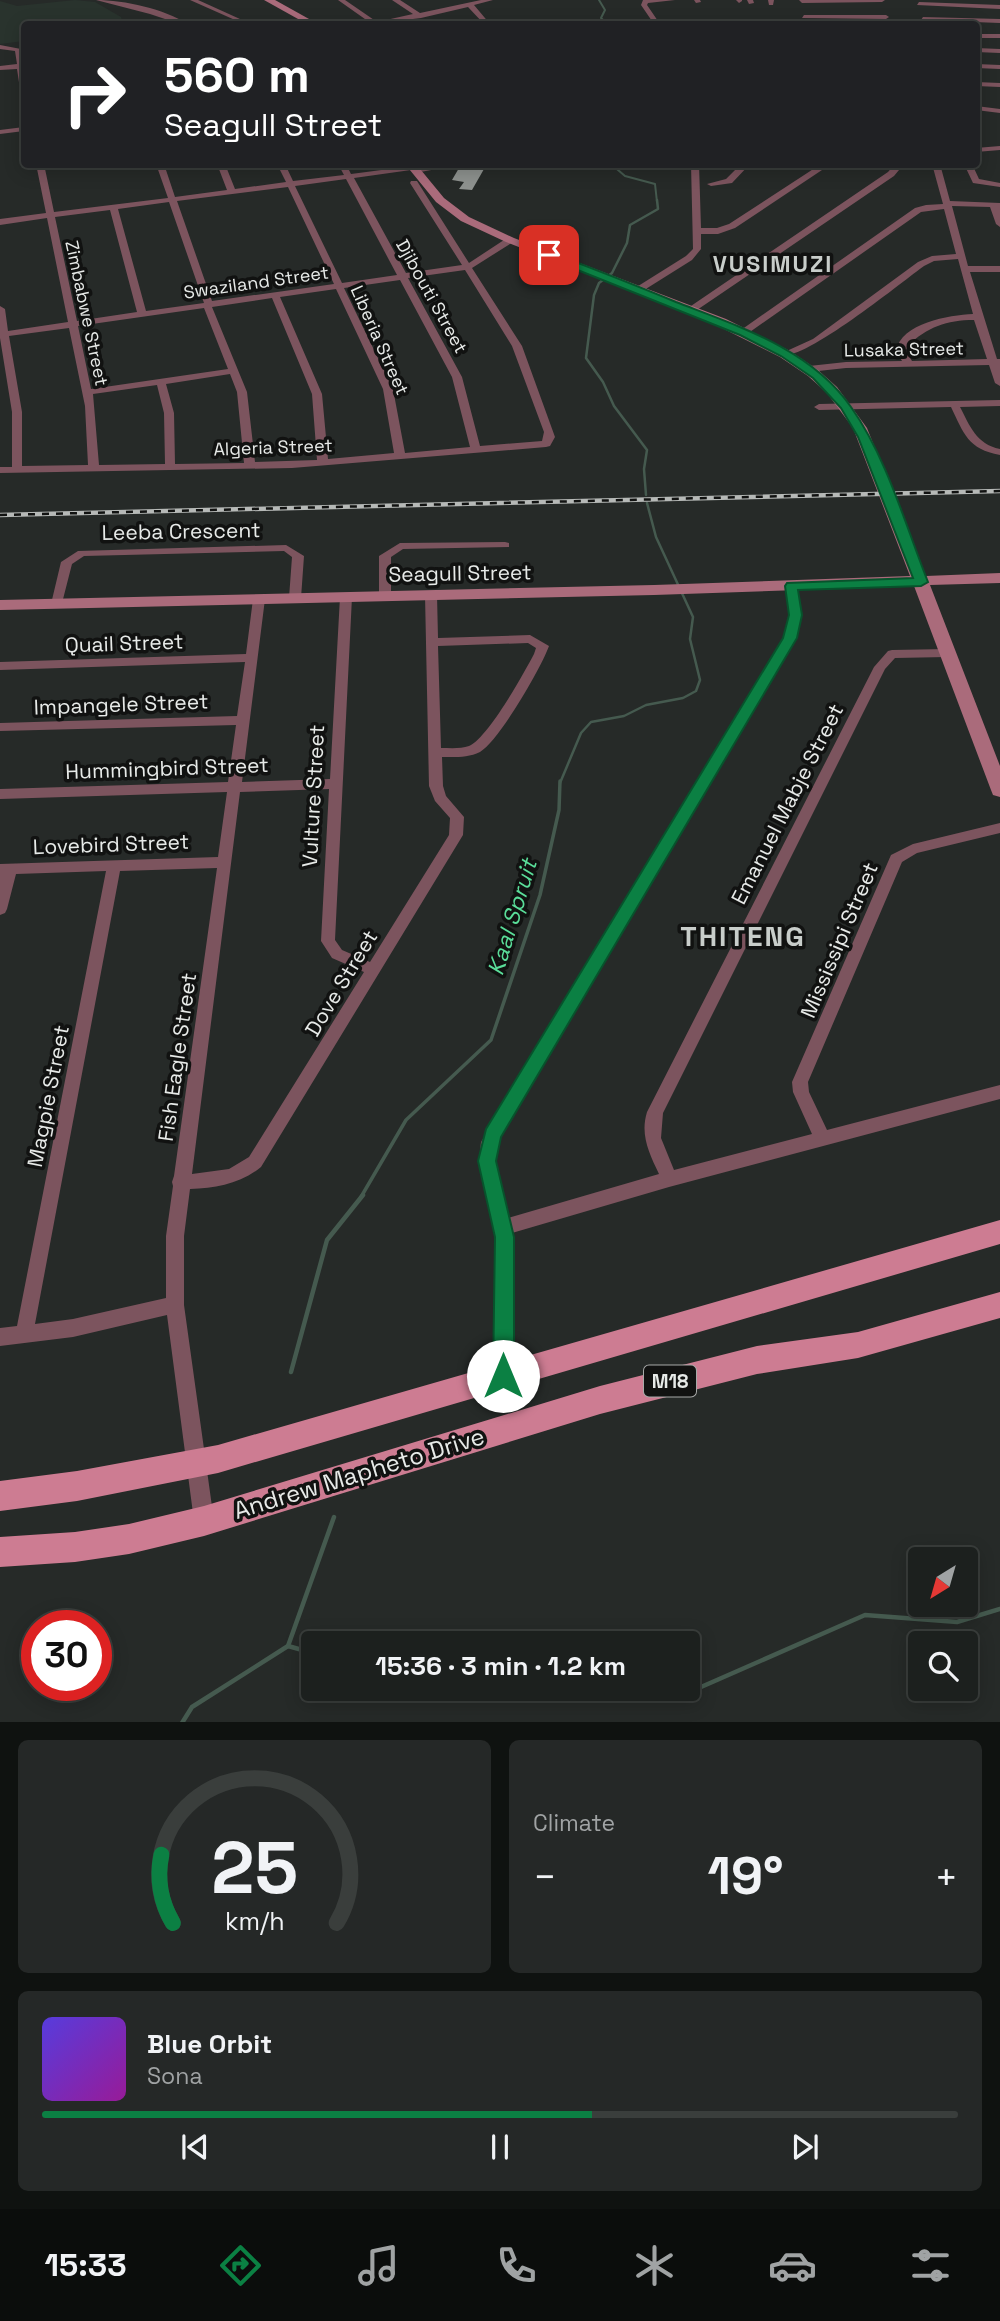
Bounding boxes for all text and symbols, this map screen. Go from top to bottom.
text: 560 m [164,44,310,106]
icon: right [49,49,140,140]
text: Seagull Street [164,105,382,145]
pin [519,225,579,285]
street label: Djibouti Street [391,235,473,357]
icon: arrive [530,236,568,274]
street label: Zimbabwe Street [60,238,114,388]
district label: VUSIMUZI [713,249,833,279]
street label: Swaziland Street [182,260,330,304]
street label: Liberia Street [346,282,414,398]
street label: Lusaka Street [844,336,964,362]
street label: Algeria Street [213,433,333,461]
street label: Leeba Crescent [101,516,261,546]
street label: Seagull Street [388,558,532,588]
street label: Quail Street [64,627,184,659]
street label: Impangele Street [33,687,209,721]
street label: Emanuel Mabje Street [725,699,849,909]
street label: Vulture Street [296,724,330,868]
street label: Hummingbird Street [65,751,269,785]
street label: Lovebird Street [32,828,190,860]
water label: Kaal Spruit [480,853,545,979]
street label: Mississipi Street [794,858,884,1022]
district label: THITENG [680,918,806,954]
street label: Dove Street [299,925,383,1041]
street label: Fish Eagle Street [152,971,202,1143]
street label: Magpie Street [21,1023,75,1169]
position arrow [466,1339,540,1413]
road number: M18 [644,1366,696,1396]
street label: Andrew Mapheto Drive [230,1420,488,1526]
north arrow [908,1547,978,1617]
map controls [908,1547,978,1701]
speed limit sign: 30 [21,1610,112,1701]
button: search [908,1631,978,1701]
text: 15:36 · 3 min · 1.2 km [375,1649,626,1683]
text: Climate [533,1808,615,1838]
text: 25 [211,1821,298,1914]
text: 19° [707,1843,784,1909]
text: − [533,1853,557,1901]
text: + [934,1853,958,1901]
text: km/h [225,1904,284,1936]
text: Blue Orbit [147,2027,272,2061]
text: Sona [147,2061,203,2091]
icon: previous [176,2128,214,2166]
icon: pause [481,2128,519,2166]
icon: next [786,2128,824,2166]
icon: directions [216,2241,265,2290]
icon: music [354,2241,403,2290]
icon: phone [492,2241,541,2290]
icon: climate [630,2241,679,2290]
icon: car [768,2241,817,2290]
icon: filters [906,2241,955,2290]
text: 15:33 [45,2245,127,2285]

